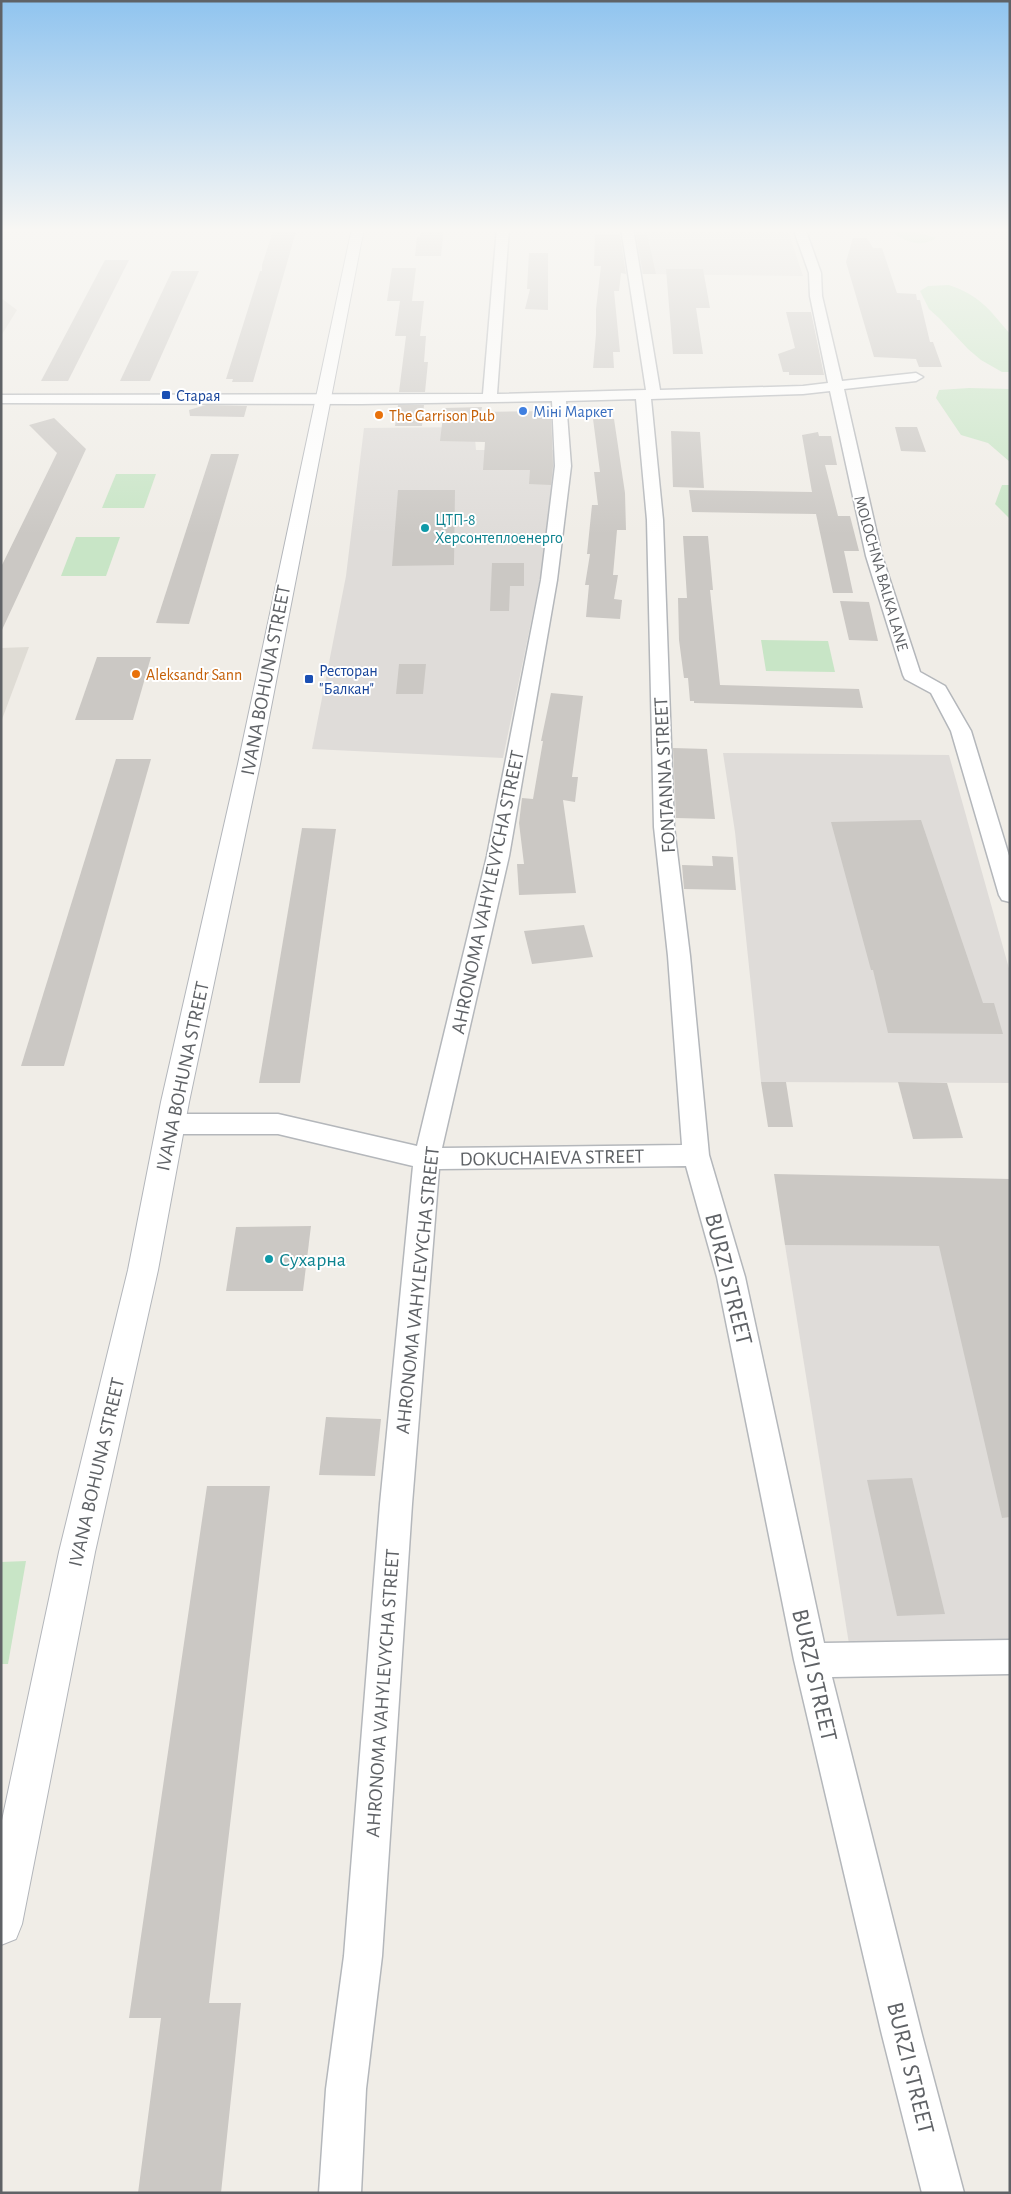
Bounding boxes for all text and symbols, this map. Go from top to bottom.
place label: Старая [176,388,220,404]
marker: Старая [160,389,172,401]
place label: Міні Маркет [533,404,613,420]
marker: Міні Маркет [517,405,529,417]
place label: The Garrison Pub [389,408,495,424]
marker: The Garrison Pub [373,409,385,421]
street label: MOLOCHNA BALKA LANE [851,494,911,653]
place label: ЦТП-8 Херсонтеплоенерго [435,512,563,546]
marker: ЦТП-8 Херсонтеплоенерго [419,522,431,534]
street label: IVANA BOHUNA STREET [238,583,294,777]
place label: Ресторан "Балкан" [319,663,378,697]
place label: Aleksandr Sann [146,667,242,683]
marker: Aleksandr Sann [130,668,142,680]
marker: Ресторан "Балкан" [303,673,315,685]
street label: FONTANNA STREET [651,696,679,854]
street label: AHRONOMA VAHYLEVYCHA STREET [448,748,528,1036]
street label: IVANA BOHUNA STREET [153,979,213,1173]
street label: AHRONOMA VAHYLEVYCHA STREET [393,1145,443,1435]
street label: DOKUCHAIEVA STREET [460,1146,645,1170]
street label: BURZI STREET [700,1211,756,1348]
place label: Сухарна [279,1250,346,1270]
marker: Сухарна [263,1253,275,1265]
street label: IVANA BOHUNA STREET [66,1376,128,1569]
street label: AHRONOMA VAHYLEVYCHA STREET [363,1548,403,1838]
street label: BURZI STREET [787,1607,841,1744]
street label: BURZI STREET [882,2000,938,2137]

